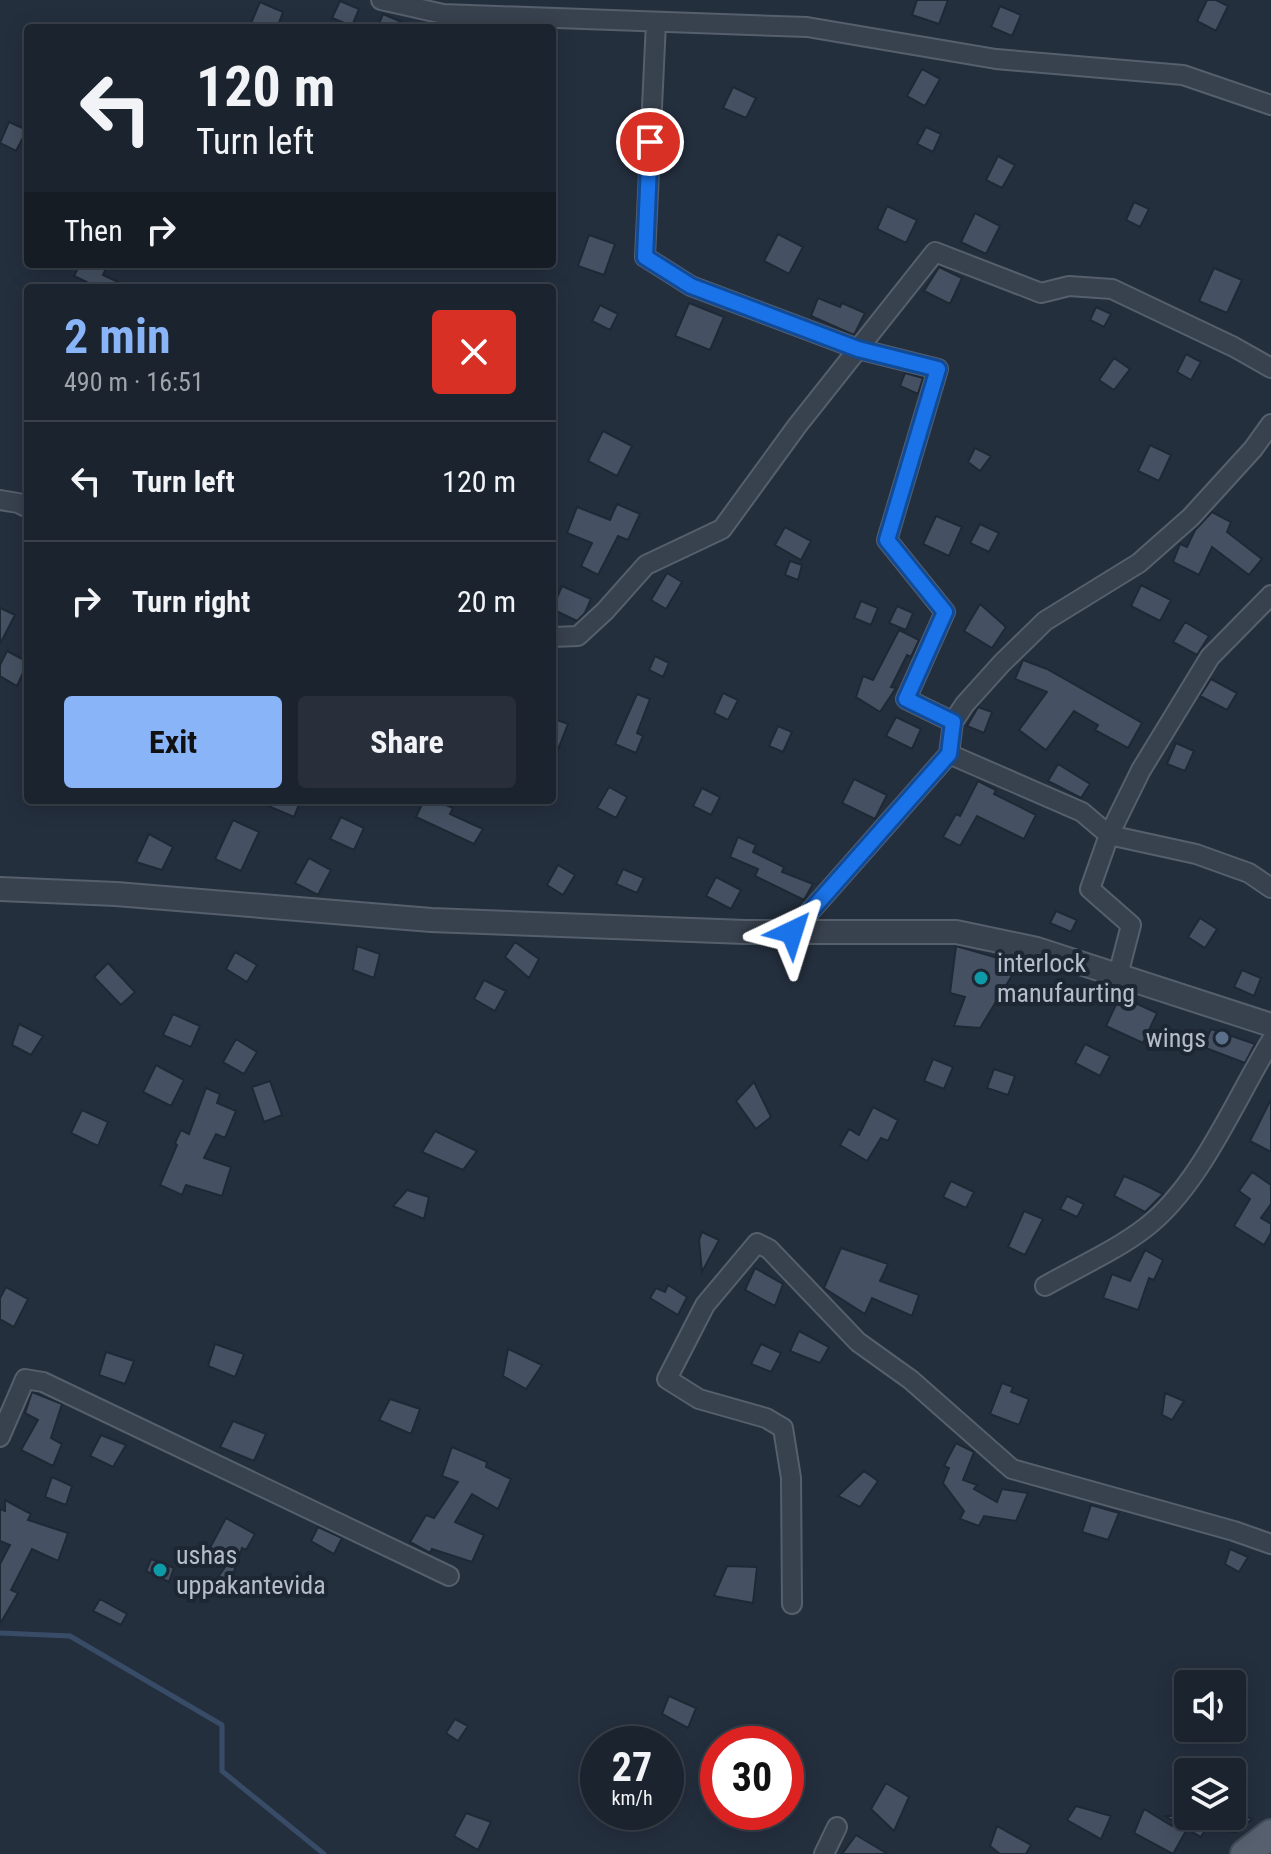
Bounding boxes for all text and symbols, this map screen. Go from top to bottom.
text: 120 m [196,54,335,120]
icon: left [64,56,168,160]
pin [616,108,684,176]
icon: arrive [628,120,672,164]
text: Turn left [196,121,314,163]
icon: right [139,208,183,252]
text: Then [64,213,123,248]
text: 2 min [64,308,171,365]
button: close [432,310,516,394]
text: 490 m · 16:51 [64,367,204,397]
icon: left [64,459,108,503]
text: Turn left [132,464,235,499]
text: 120 m [442,464,516,499]
icon: right [64,579,108,623]
text: Turn right [132,584,250,619]
text: 20 m [457,584,516,619]
button: Exit [64,696,282,788]
button: Share [298,696,516,788]
position arrow [750,890,834,974]
place label: interlock manufaurting [997,948,1135,1008]
marker: interlock manufaurting [972,969,990,987]
place label: wings [1146,1023,1206,1053]
marker: wings [1213,1029,1231,1047]
place label: ushas uppakantevida [176,1540,326,1600]
marker: ushas uppakantevida [151,1561,169,1579]
map controls [1174,1670,1246,1830]
button: sound [1174,1670,1246,1742]
speed limit sign: 30 [700,1726,804,1830]
text: 27 [612,1744,652,1791]
button: layers [1174,1758,1246,1830]
text: km/h [611,1786,653,1810]

